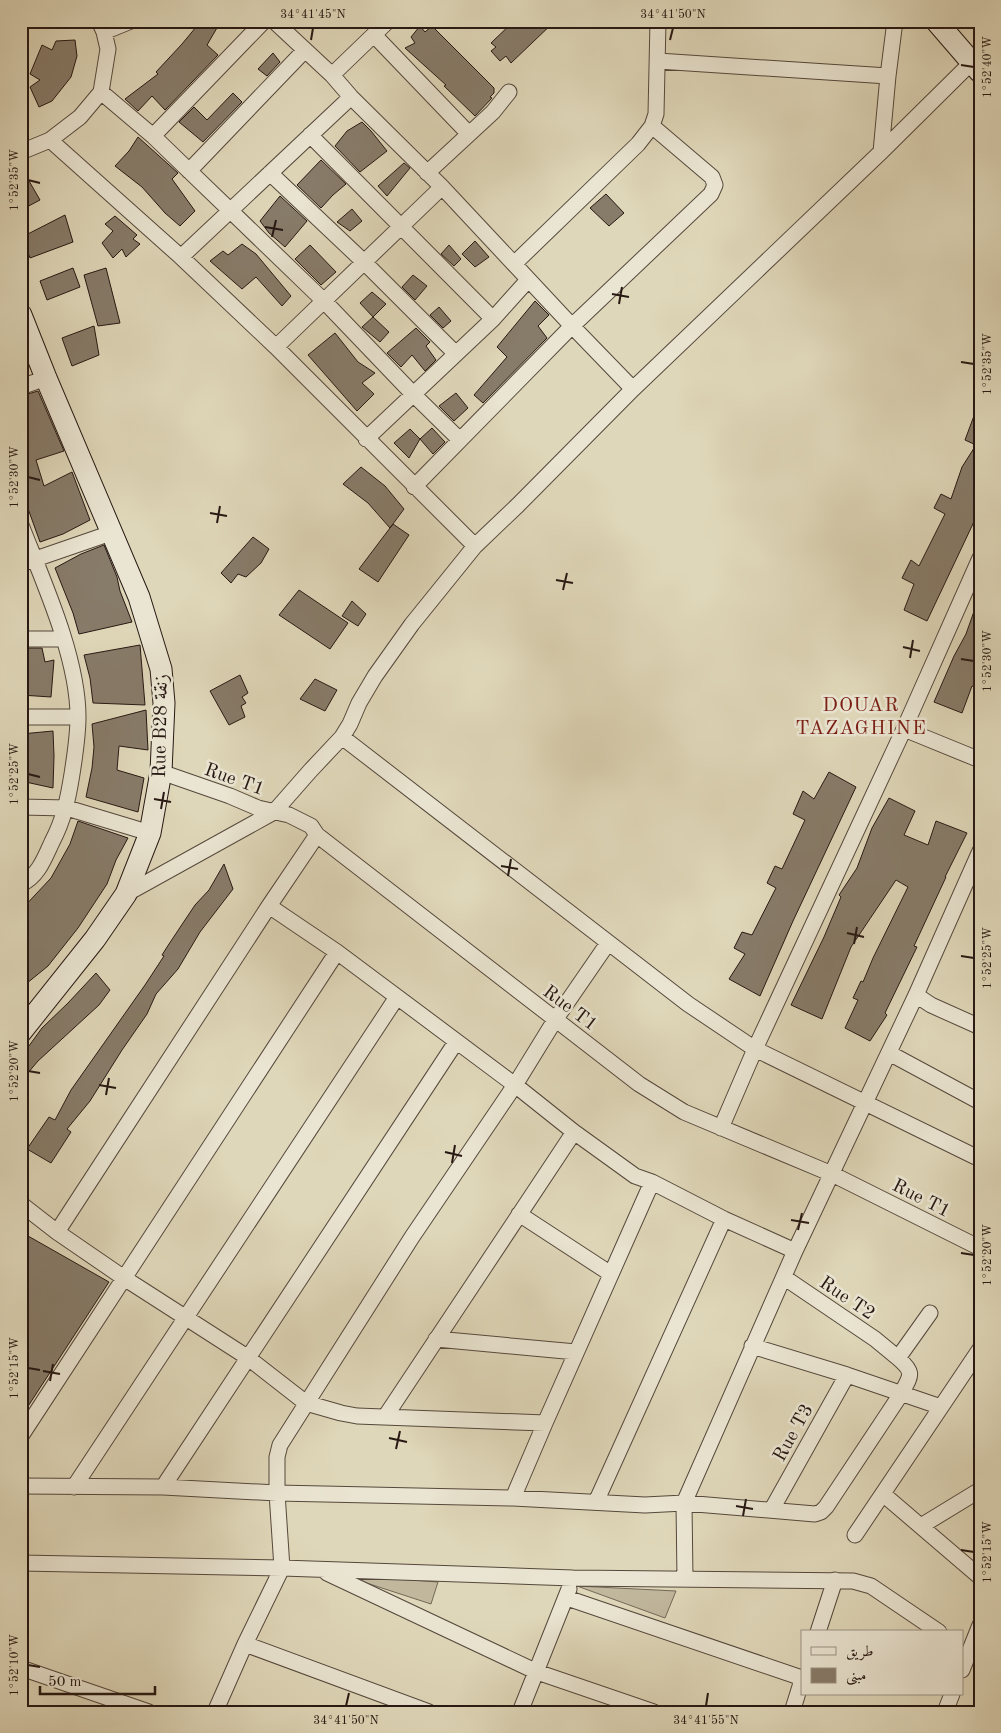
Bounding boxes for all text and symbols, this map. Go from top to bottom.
text: 34°41'45"N [280,8,346,21]
text: 34°41'50"N [640,8,706,21]
text: 1°52'40"W [981,36,994,98]
text: 1°52'35"W [8,149,21,211]
text: 1°52'35"W [981,333,994,395]
text: 1°52'30"W [8,446,21,508]
text: 1°52'30"W [981,630,994,692]
street label: Rue B28 زنقة [151,674,172,778]
district label: DOUAR TAZAGHINE [795,696,927,739]
text: 1°52'25"W [8,743,21,805]
street label: Rue T1 [202,761,267,800]
text: 1°52'25"W [981,927,994,989]
street label: Rue T1 [539,983,600,1035]
text: 1°52'20"W [8,1040,21,1102]
street label: Rue T1 [889,1177,953,1222]
text: 1°52'20"W [981,1224,994,1286]
street label: Rue T2 [815,1274,878,1324]
text: 1°52'15"W [8,1337,21,1399]
street label: Rue T3 [771,1401,818,1465]
text: 1°52'15"W [981,1521,994,1583]
legend [801,1630,964,1696]
text: 1°52'10"W [8,1634,21,1696]
text: طريق [846,1645,873,1661]
scale bar [40,1663,155,1695]
text: مبنى [846,1669,866,1686]
text: 50 m [48,1675,82,1690]
text: 34°41'50"N [313,1714,379,1727]
text: 34°41'55"N [673,1714,739,1727]

